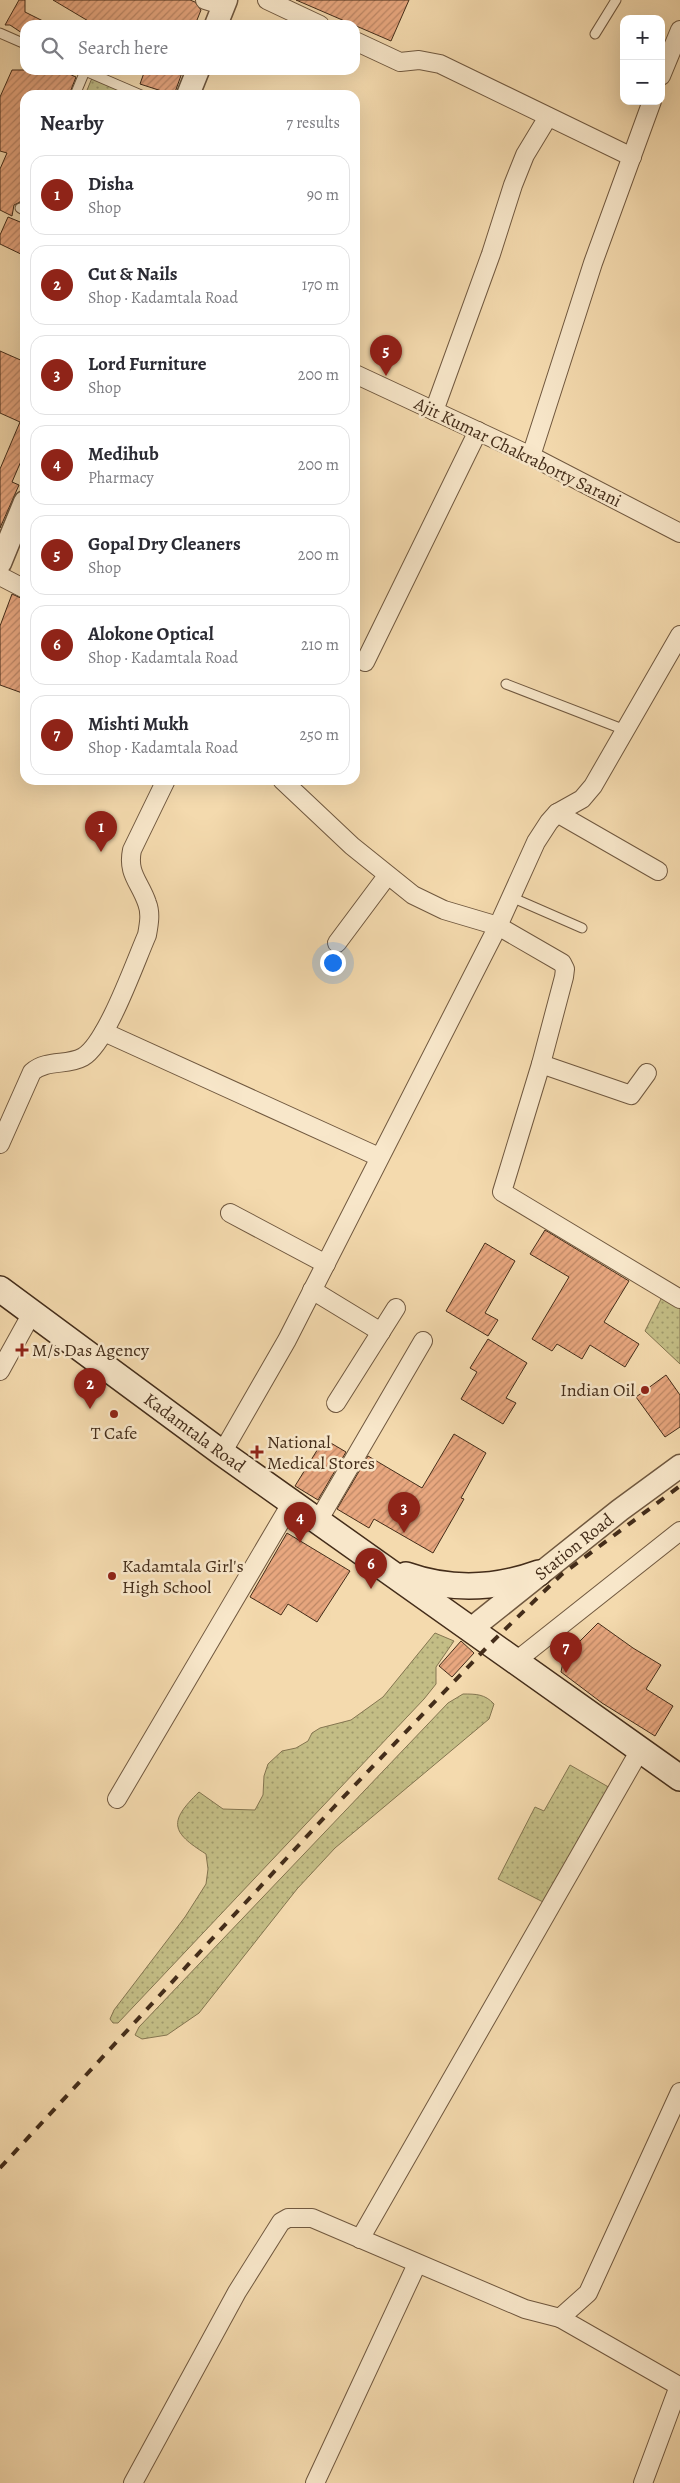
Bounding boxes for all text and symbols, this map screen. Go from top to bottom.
map controls [620,15,665,105]
button: + [620,15,665,60]
search box [20,20,360,75]
icon: search [38,34,66,62]
text: Search here [78,35,168,61]
button: − [620,60,665,105]
text: Nearby [40,109,103,137]
text: 7 results [286,112,340,134]
text: Disha [88,171,134,197]
text: 1 [54,184,60,206]
text: 90 m [307,184,339,206]
text: Shop [88,197,121,219]
text: Cut & Nails [88,261,178,287]
text: 2 [53,274,61,296]
text: 170 m [302,274,339,296]
text: Shop · Kadamtala Road [88,287,238,309]
pin: 5 [370,335,402,376]
text: Lord Furniture [88,351,206,377]
text: 3 [54,364,60,386]
text: 200 m [298,364,339,386]
text: Shop [88,377,121,399]
street label: Ajit Kumar Chakraborty Sarani [410,391,626,513]
text: Medihub [88,441,159,467]
text: 4 [53,454,61,476]
text: 200 m [298,454,339,476]
text: Pharmacy [88,467,154,489]
text: Gopal Dry Cleaners [88,531,241,557]
text: 5 [54,544,60,566]
text: 200 m [298,544,339,566]
text: Shop [88,557,121,579]
text: Alokone Optical [88,621,214,647]
text: 6 [53,634,61,656]
text: 210 m [301,634,339,656]
text: Shop · Kadamtala Road [88,647,238,669]
text: Mishti Mukh [88,711,189,737]
text: 7 [54,724,60,746]
text: 250 m [300,724,339,746]
text: Shop · Kadamtala Road [88,737,238,759]
pin: 1 [85,811,117,852]
your location [320,950,346,976]
place label: M/s Das Agency [32,1338,150,1362]
marker: M/s Das Agency [16,1344,28,1356]
pin: 2 [74,1368,106,1409]
place label: Indian Oil [560,1378,636,1402]
marker: Indian Oil [639,1384,651,1396]
street label: Kadamtala Road [139,1387,251,1478]
marker: T Cafe [108,1408,120,1420]
place label: T Cafe [91,1421,137,1445]
place label: National Medical Stores [267,1430,375,1475]
marker: National Medical Stores [251,1446,263,1458]
pin: 3 [388,1492,420,1533]
pin: 4 [284,1502,316,1543]
street label: Station Road [530,1507,619,1586]
pin: 6 [355,1548,387,1589]
place label: Kadamtala Girl's High School [122,1554,244,1599]
marker: Kadamtala Girl's High School [106,1570,118,1582]
pin: 7 [550,1632,582,1673]

